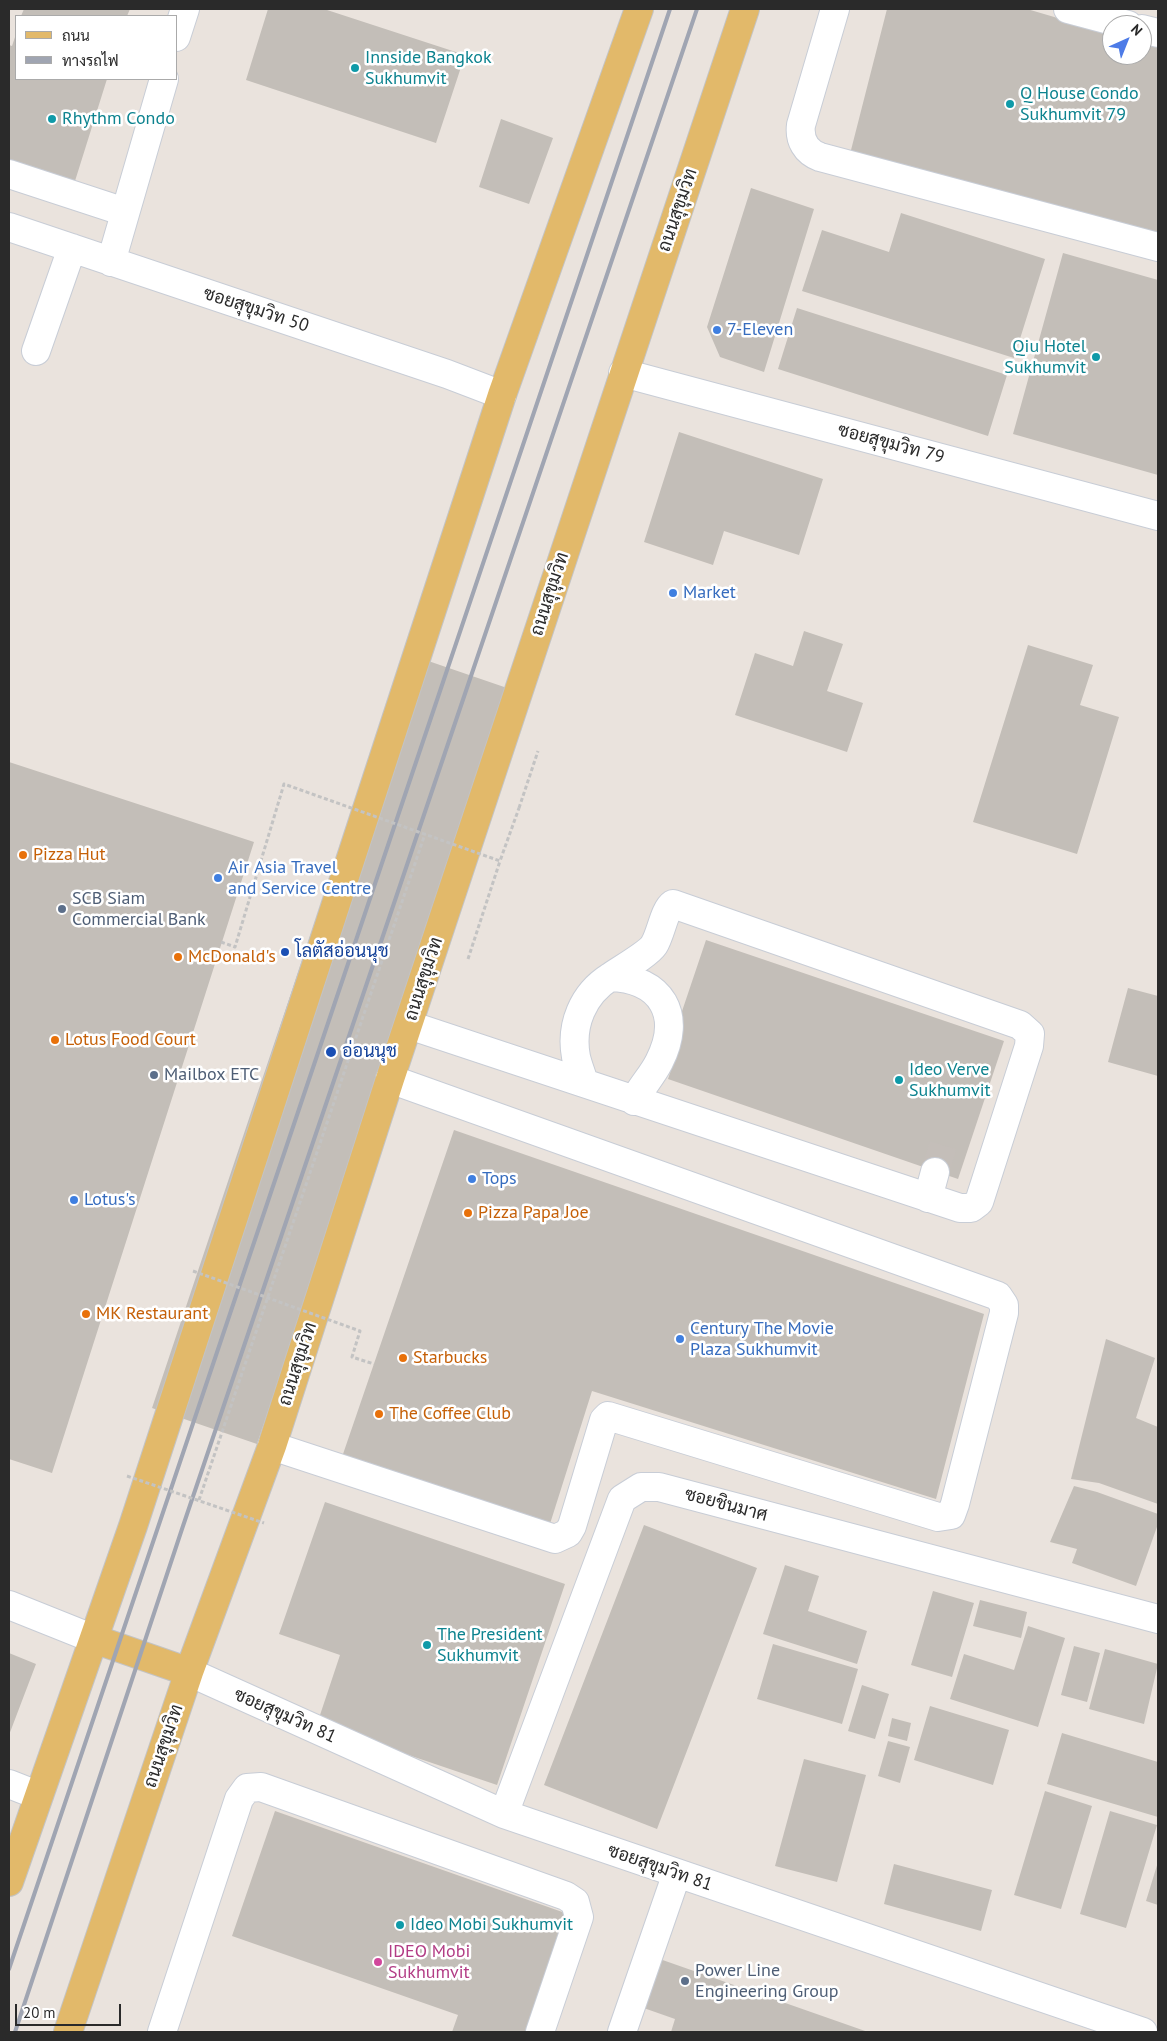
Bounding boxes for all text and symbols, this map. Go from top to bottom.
legend [15,15,178,80]
north arrow [1102,15,1152,65]
text: N [1127,20,1146,40]
text: ถนน [62,26,90,45]
place label: Innside Bangkok Sukhumvit [365,47,492,90]
text: ทางรถไฟ [62,51,119,70]
marker: Innside Bangkok Sukhumvit [349,62,361,74]
place label: Q House Condo Sukhumvit 79 [1020,83,1139,126]
marker: Q House Condo Sukhumvit 79 [1004,98,1016,110]
place label: Rhythm Condo [62,108,175,130]
marker: Rhythm Condo [46,113,58,125]
street label: ถนนสุขุมวิท [654,166,702,254]
street label: ซอยสุขุมวิท 50 [201,283,311,337]
place label: 7-Eleven [727,319,793,341]
marker: 7-Eleven [711,324,723,336]
place label: Qiu Hotel Sukhumvit [1004,336,1086,378]
marker: Qiu Hotel Sukhumvit [1090,351,1102,363]
street label: ซอยสุขุมวิท 79 [835,419,947,469]
street label: ถนนสุขุมวิท [526,549,574,639]
place label: Market [683,582,736,604]
marker: Market [667,587,679,599]
place label: Pizza Hut [33,844,106,866]
marker: Pizza Hut [17,849,29,861]
place label: Air Asia Travel and Service Centre [228,857,371,900]
marker: Air Asia Travel and Service Centre [212,872,224,884]
place label: SCB Siam Commercial Bank [72,888,206,931]
marker: SCB Siam Commercial Bank [56,903,68,915]
street label: ถนนสุขุมวิท [400,934,448,1024]
place label: โลตัสอ่อนนุช [295,941,389,963]
place label: McDonald's [188,946,276,968]
marker: โลตัสอ่อนนุช [279,946,291,958]
marker: McDonald's [172,951,184,963]
place label: Lotus Food Court [65,1029,196,1051]
marker: Lotus Food Court [49,1034,61,1046]
place label: อ่อนนุช [342,1041,397,1063]
marker: อ่อนนุช [324,1045,338,1059]
place label: Ideo Verve Sukhumvit [909,1059,991,1102]
place label: Mailbox ETC [164,1064,259,1086]
marker: Mailbox ETC [148,1069,160,1081]
marker: Ideo Verve Sukhumvit [893,1074,905,1086]
place label: Tops [482,1168,517,1190]
marker: Tops [466,1173,478,1185]
place label: Lotus's [84,1189,136,1211]
marker: Lotus's [68,1194,80,1206]
place label: Pizza Papa Joe [478,1202,589,1224]
marker: Pizza Papa Joe [462,1207,474,1219]
place label: MK Restaurant [96,1303,208,1325]
marker: MK Restaurant [80,1308,92,1320]
place label: Century The Movie Plaza Sukhumvit [690,1318,834,1360]
street label: ถนนสุขุมวิท [274,1319,322,1409]
marker: Century The Movie Plaza Sukhumvit [674,1333,686,1345]
place label: Starbucks [413,1347,487,1369]
marker: Starbucks [397,1352,409,1364]
place label: The Coffee Club [389,1403,511,1425]
marker: The Coffee Club [373,1408,385,1420]
street label: ซอยชินมาศ [682,1484,770,1526]
place label: The President Sukhumvit [437,1624,543,1666]
marker: The President Sukhumvit [421,1639,433,1651]
street label: ซอยสุขุมวิท 81 [231,1684,339,1748]
street label: ถนนสุขุมวิท [140,1702,188,1790]
street label: ซอยสุขุมวิท 81 [605,1840,715,1896]
place label: Ideo Mobi Sukhumvit [410,1914,573,1936]
marker: Ideo Mobi Sukhumvit [394,1919,406,1931]
place label: IDEO Mobi Sukhumvit [388,1941,470,1984]
marker: IDEO Mobi Sukhumvit [372,1956,384,1968]
place label: Power Line Engineering Group [695,1960,838,2002]
marker: Power Line Engineering Group [679,1975,691,1987]
scale bar [18,1994,124,2026]
text: 20 m [23,2003,56,2022]

